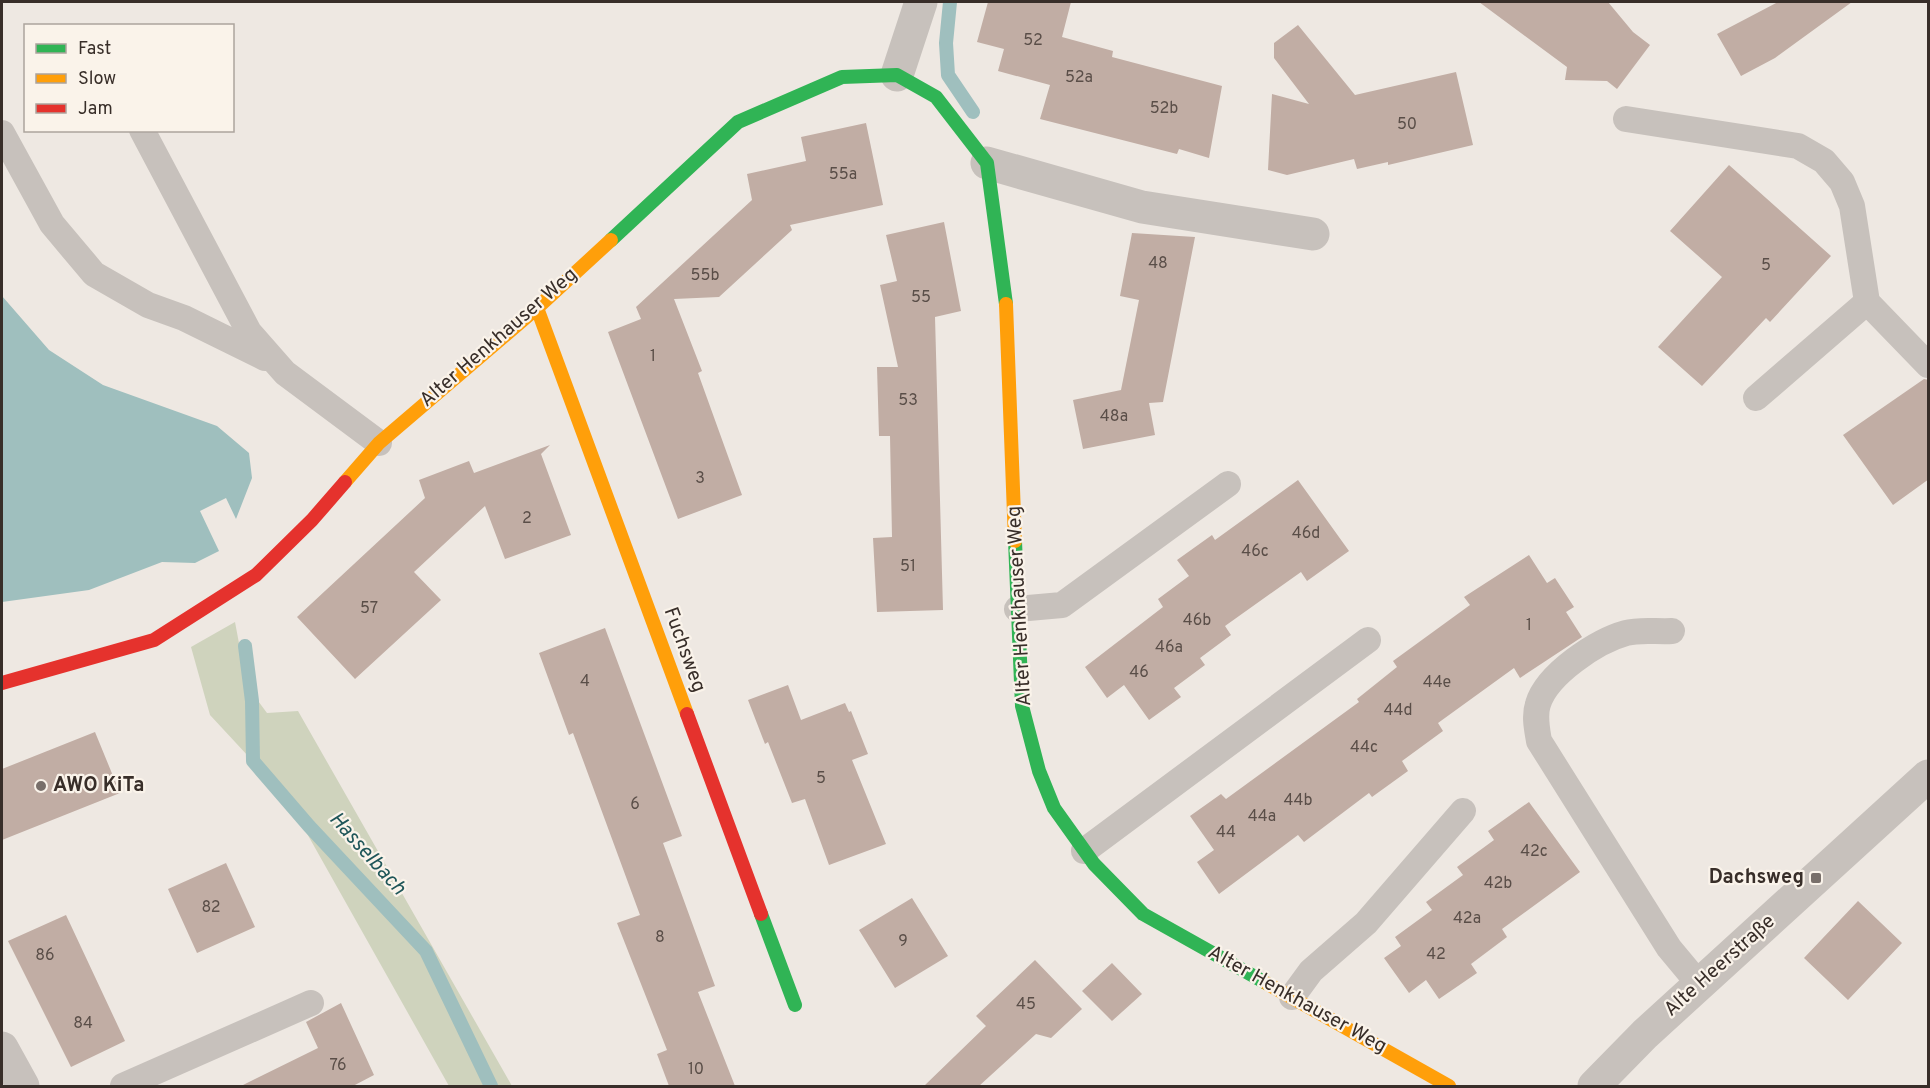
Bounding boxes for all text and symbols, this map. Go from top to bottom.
legend [24,24,234,132]
house number: 52 [1023,31,1043,51]
text: Fast [78,38,111,61]
text: Slow [78,68,116,91]
house number: 52a [1065,68,1093,88]
text: Jam [78,98,113,121]
house number: 52b [1150,99,1178,119]
house number: 50 [1397,115,1417,135]
house number: 55a [829,165,857,185]
house number: 48 [1148,254,1168,274]
house number: 5 [1761,256,1771,276]
street label: Alter Henkhauser Weg [415,262,583,414]
house number: 55b [691,266,719,286]
house number: 55 [911,288,931,308]
house number: 1 [650,347,656,367]
house number: 53 [898,391,918,411]
house number: 48a [1100,407,1128,427]
house number: 3 [695,469,705,489]
street label: Alter Henkhauser Weg [1002,505,1038,707]
house number: 2 [522,509,532,529]
house number: 46d [1292,524,1320,544]
house number: 46c [1241,542,1269,562]
house number: 51 [900,557,916,577]
house number: 57 [360,599,378,619]
street label: Fuchsweg [657,604,711,696]
house number: 46b [1183,611,1211,631]
house number: 1 [1526,616,1532,636]
house number: 46a [1155,638,1183,658]
house number: 46 [1129,663,1149,683]
house number: 4 [580,672,590,692]
house number: 44e [1423,673,1451,693]
house number: 44d [1384,701,1412,721]
house number: 44c [1350,738,1378,758]
house number: 5 [816,769,826,789]
place label: AWO KiTa [53,773,144,799]
marker: AWO KiTa [34,779,48,793]
house number: 44b [1284,791,1312,811]
house number: 6 [630,795,640,815]
water label: Hasselbach [322,807,412,902]
house number: 44a [1248,807,1276,827]
house number: 44 [1216,823,1236,843]
house number: 42c [1520,842,1548,862]
place label: Dachsweg [1709,865,1804,891]
marker: Dachsweg [1809,871,1823,885]
house number: 42b [1484,874,1512,894]
house number: 82 [201,898,221,918]
house number: 42a [1453,909,1481,929]
street label: Alte Heerstraße [1659,909,1781,1023]
house number: 8 [655,928,665,948]
house number: 9 [898,932,908,952]
street label: Alter Henkhauser Weg [1203,940,1391,1060]
house number: 42 [1426,945,1446,965]
house number: 86 [35,946,55,966]
house number: 45 [1016,995,1036,1015]
house number: 84 [73,1014,93,1034]
house number: 76 [329,1056,347,1076]
house number: 10 [688,1060,704,1080]

